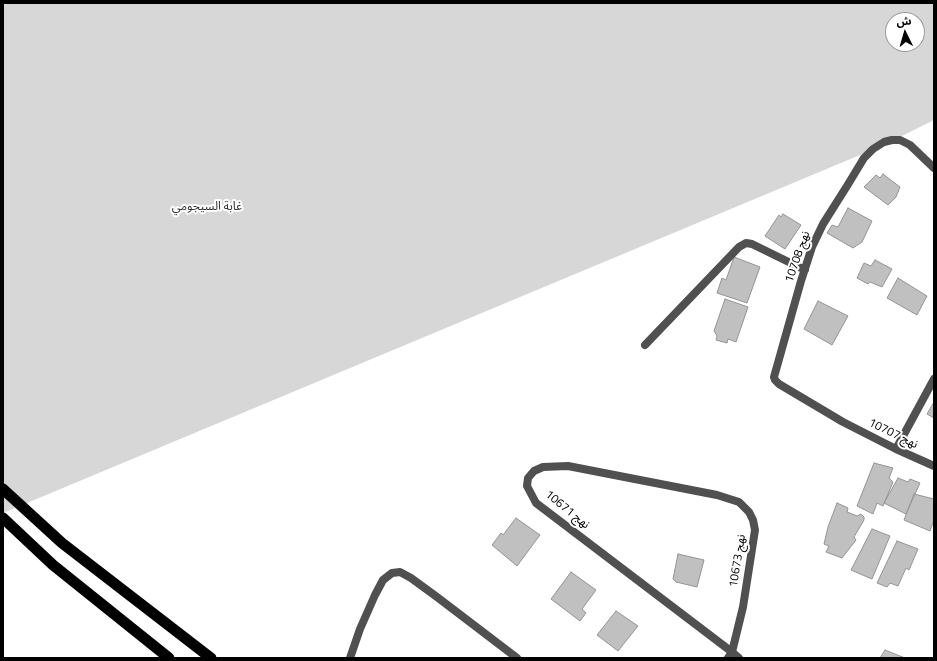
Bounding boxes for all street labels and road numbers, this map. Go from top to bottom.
street label: نهج 10708 [783,229,813,285]
street label: نهج 10707 [866,416,920,452]
street label: نهج 10671 [542,488,592,532]
street label: نهج 10673 [727,534,749,588]

